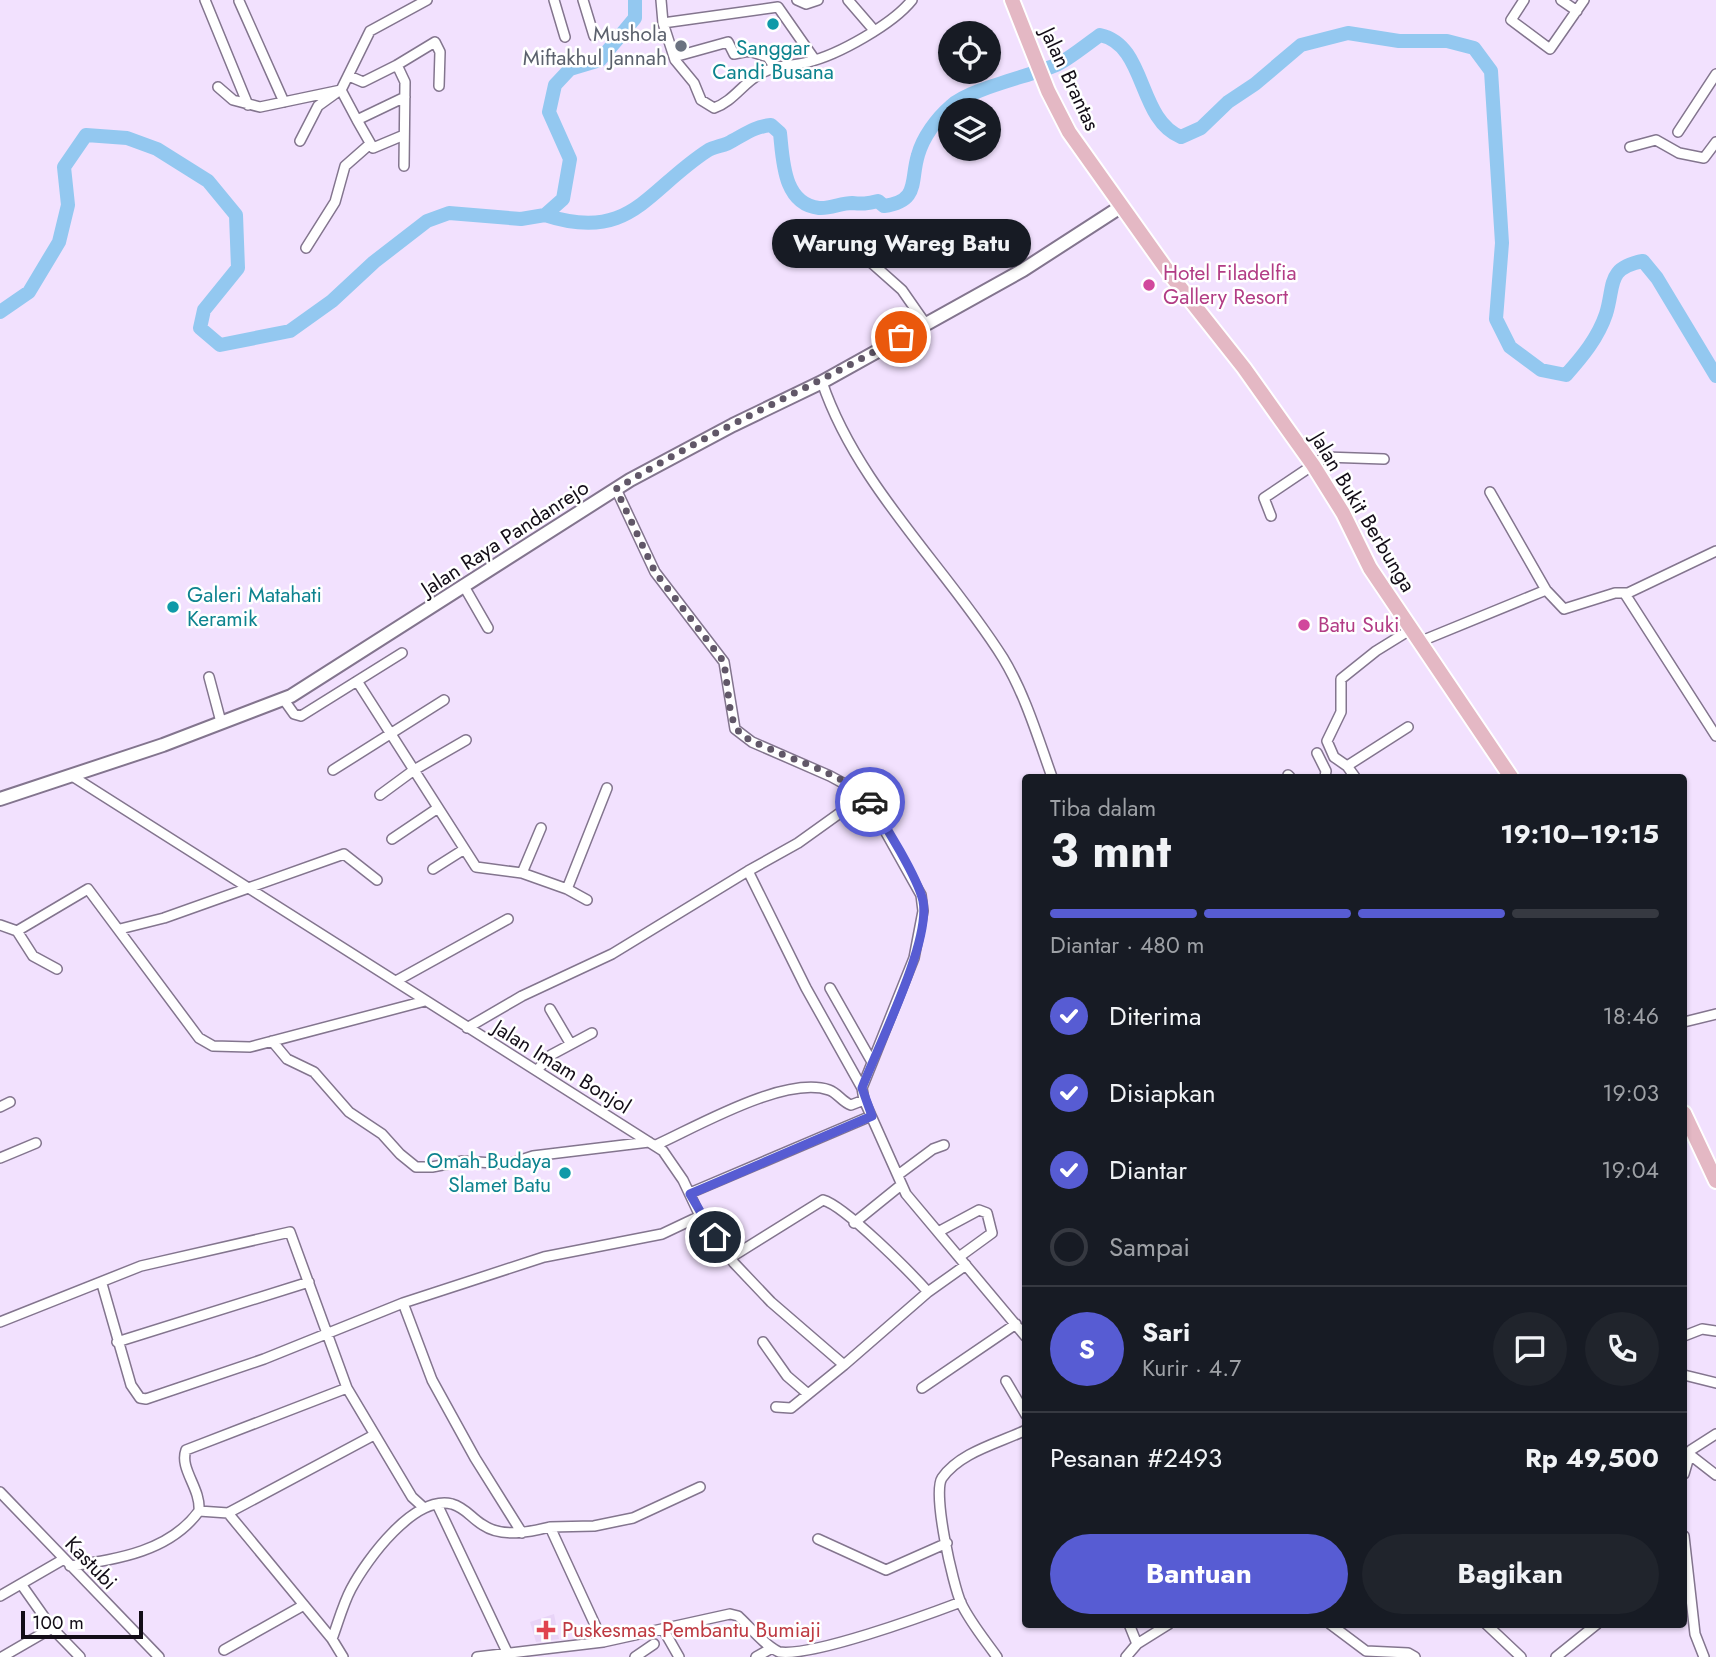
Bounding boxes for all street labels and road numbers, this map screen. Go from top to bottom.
street label: Jalan Brantas [1032,20,1107,136]
street label: Jalan Bukit Berbunga [1302,424,1423,598]
street label: Jalan Raya Pandanrejo [413,473,595,605]
street label: Jalan Imam Bonjol [485,1011,637,1121]
street label: Kastubi [58,1530,124,1596]

